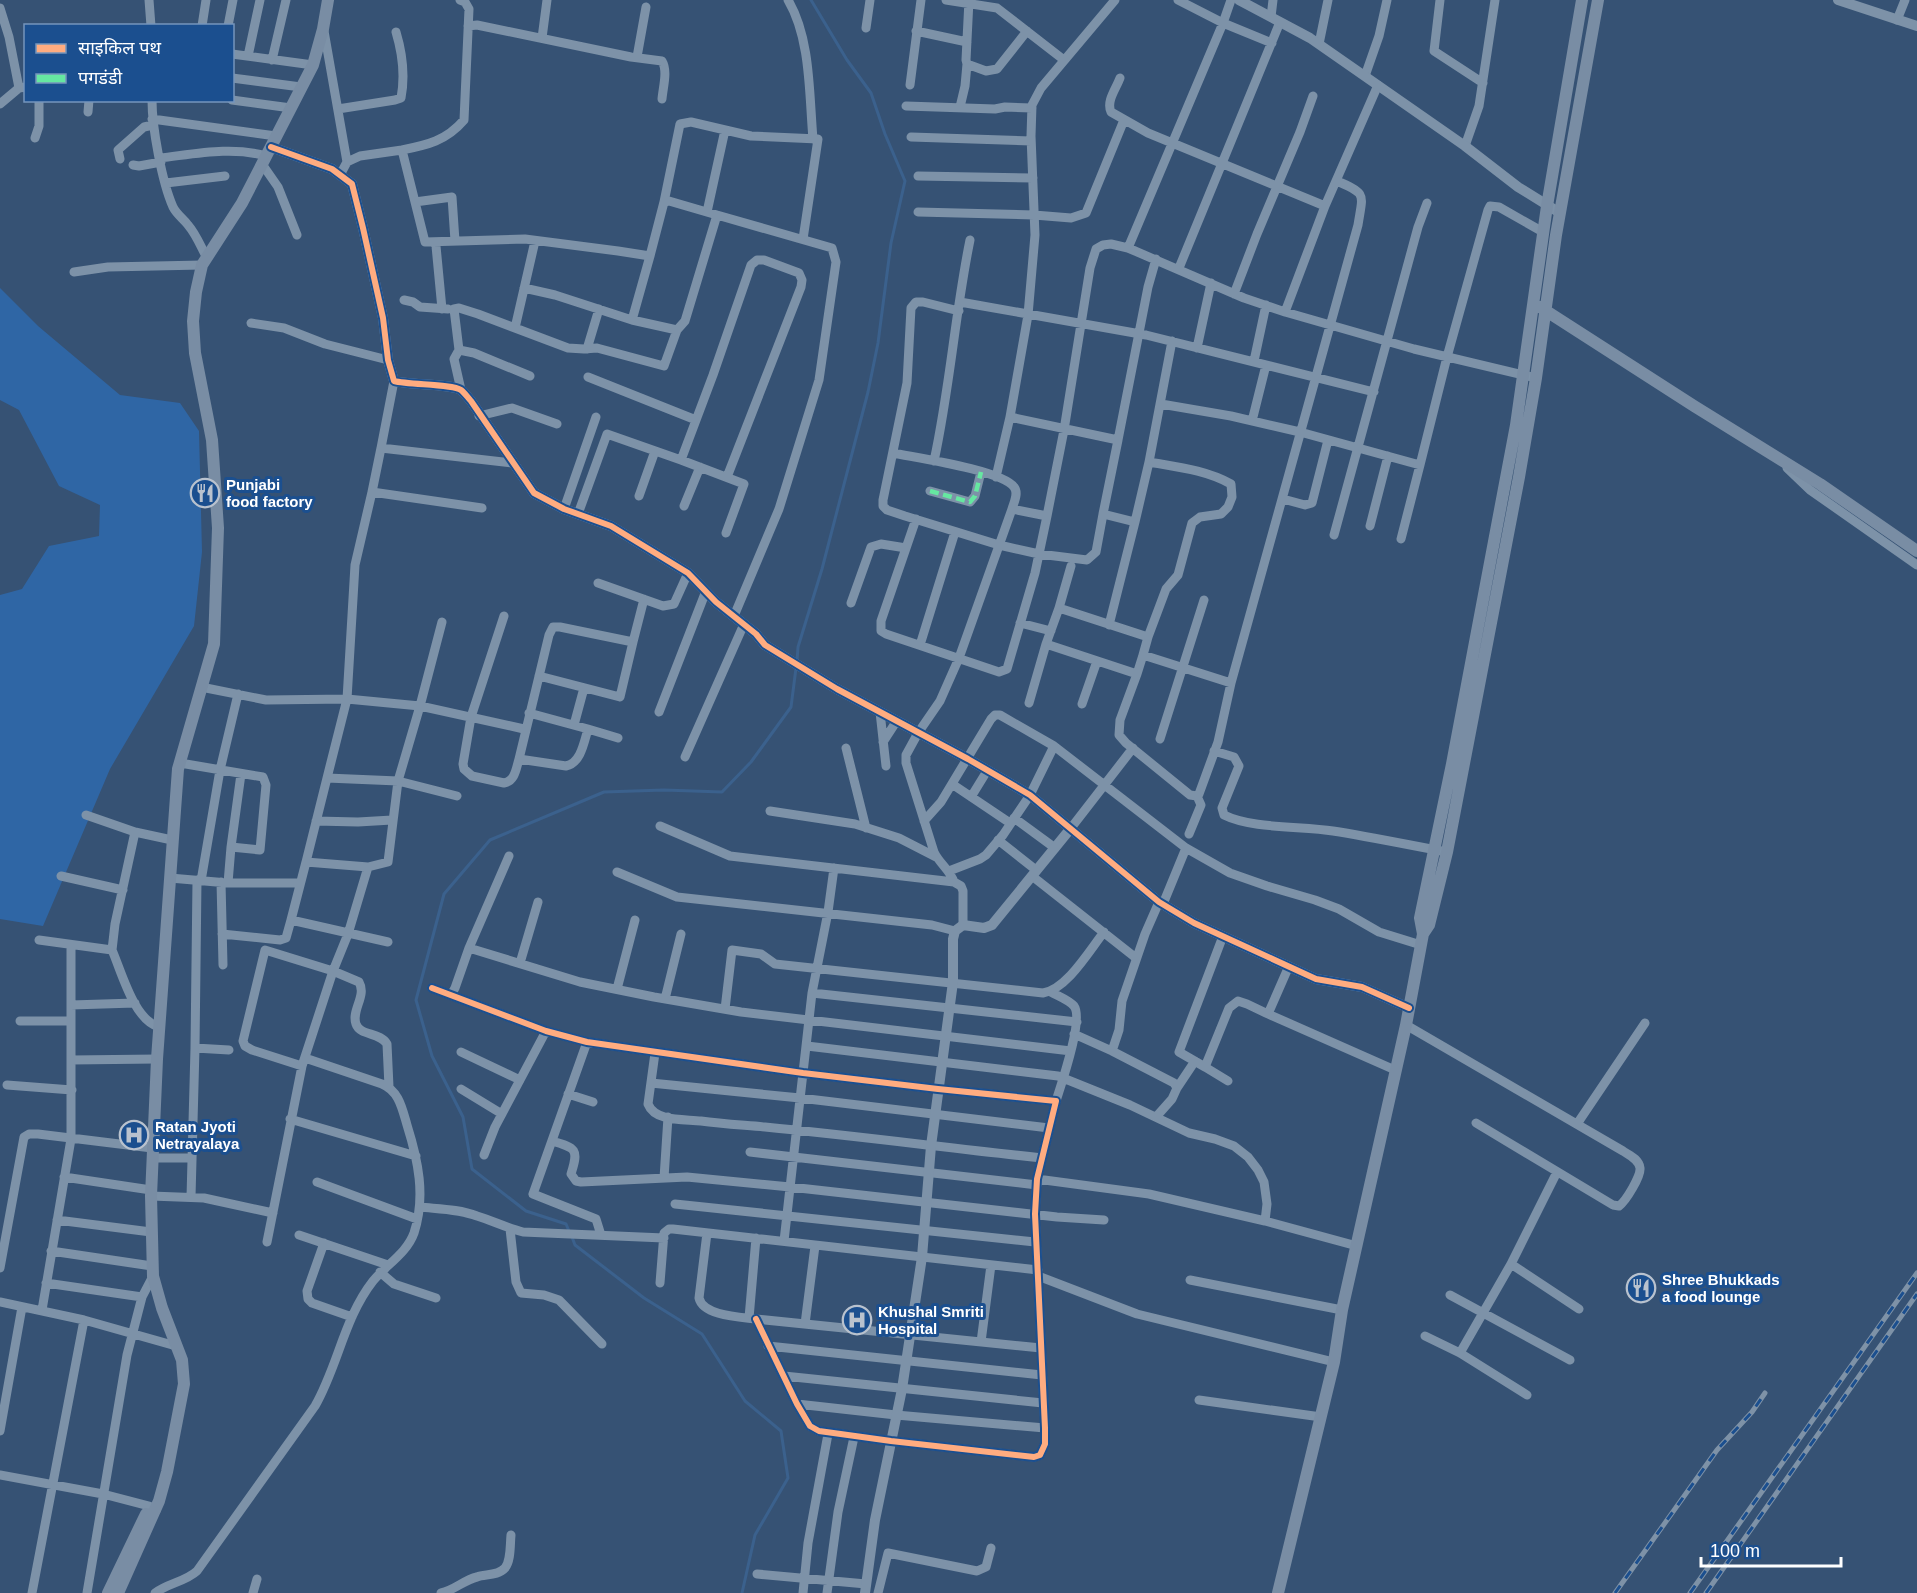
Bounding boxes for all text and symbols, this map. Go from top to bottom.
legend [24,24,234,102]
text: साइकिल पथ [78,38,162,58]
text: पगडंडी [78,68,123,88]
place label: Punjabi food factory [226,476,313,510]
restaurant icon: Punjabi food factory [189,477,221,509]
place label: Ratan Jyoti Netrayalaya [155,1118,240,1152]
hospital icon: Ratan Jyoti Netrayalaya [118,1119,150,1151]
place label: Shree Bhukkads a food lounge [1662,1271,1780,1305]
restaurant icon: Shree Bhukkads a food lounge [1625,1272,1657,1304]
place label: Khushal Smriti Hospital [878,1303,984,1337]
hospital icon: Khushal Smriti Hospital [841,1304,873,1336]
scale bar [1701,1530,1840,1568]
text: 100 m [1710,1541,1760,1561]

